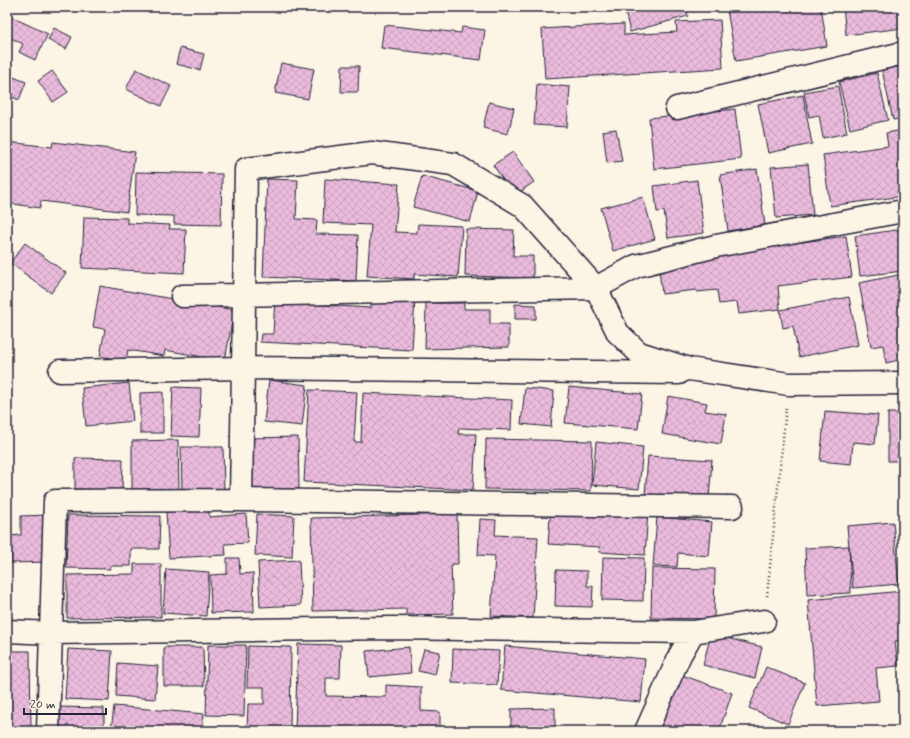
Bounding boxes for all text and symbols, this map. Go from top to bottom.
scale bar [24,690,106,716]
text: 20 m [30,697,56,713]

